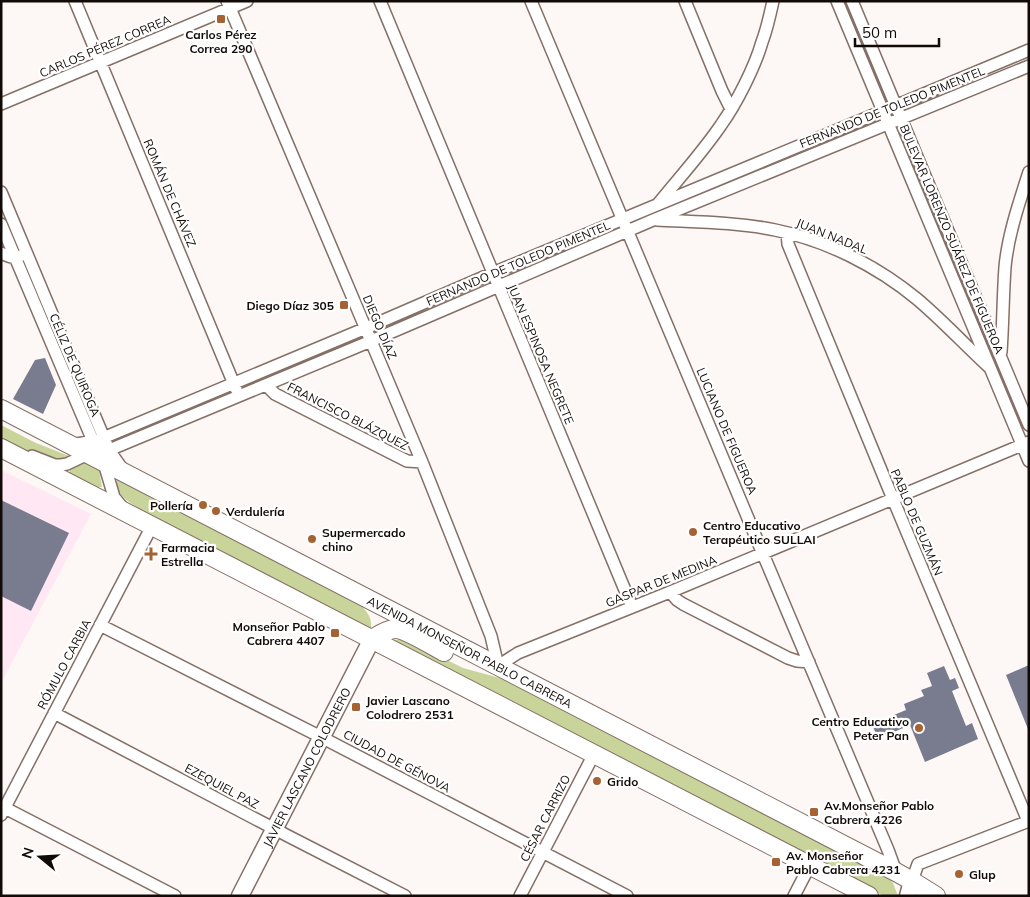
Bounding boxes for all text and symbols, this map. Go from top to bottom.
street label: CARLOS PÉREZ CORREA [37,11,173,80]
marker: Carlos Pérez Correa 290 [215,13,227,25]
scale bar [855,15,939,47]
text: 50 m [862,23,897,42]
place label: Carlos Pérez Correa 290 [185,27,257,56]
street label: FERNANDO DE TOLEDO PIMENTEL [797,63,987,151]
street label: BULEVAR LORENZO SUÁREZ DE FIGUEROA [897,122,1007,356]
street label: ROMÁN DE CHÁVEZ [140,137,200,249]
street label: JUAN NADAL [794,215,870,257]
street label: FERNANDO DE TOLEDO PIMENTEL [424,217,613,309]
street label: JUAN ESPINOSA NEGRETE [505,282,577,426]
street label: DIEGO DÍAZ [360,293,400,361]
place label: Diego Díaz 305 [246,298,334,313]
marker: Diego Díaz 305 [338,299,350,311]
street label: CÉLIZ DE QUIROGA [46,311,104,419]
street label: LUCIANO DE FIGUEROA [693,365,761,497]
street label: FRANCISCO BLÁZQUEZ [285,379,411,453]
street label: PABLO DE GUZMÁN [888,466,946,578]
place label: Pollería [150,498,193,513]
marker: Pollería [197,499,209,511]
place label: Verdulería [225,504,285,519]
marker: Verdulería [210,505,222,517]
place label: Centro Educativo Terapéutico SULLAI [703,518,816,547]
place label: Supermercado chino [322,525,406,554]
marker: Centro Educativo Terapéutico SULLAI [687,526,699,538]
marker: Supermercado chino [306,533,318,545]
place label: Farmacia Estrella [161,540,215,569]
marker: Farmacia Estrella [145,548,157,560]
street label: GASPAR DE MEDINA [603,552,719,610]
street label: AVENIDA MONSEÑOR PABLO CABRERA [365,592,575,711]
street label: RÓMULO CARBIA [34,616,94,712]
place label: Monseñor Pablo Cabrera 4407 [232,619,325,648]
marker: Monseñor Pablo Cabrera 4407 [329,627,341,639]
street label: JAVIER LASCANO COLODRERO [259,685,353,849]
place label: Javier Lascano Colodrero 2531 [366,693,454,722]
marker: Javier Lascano Colodrero 2531 [350,701,362,713]
place label: Centro Educativo Peter Pan [811,714,909,743]
marker: Centro Educativo Peter Pan [913,722,925,734]
street label: CIUDAD DE GÉNOVA [341,726,453,796]
street label: EZEQUIEL PAZ [182,760,262,812]
street label: CÉSAR CARRIZO [517,772,573,864]
place label: Grido [607,774,638,789]
marker: Grido [591,775,603,787]
place label: Av.Monseñor Pablo Cabrera 4226 [824,798,934,827]
marker: Av.Monseñor Pablo Cabrera 4226 [808,806,820,818]
north arrow [15,832,65,882]
text: N [17,845,38,861]
place label: Av. Monseñor Pablo Cabrera 4231 [786,848,900,877]
marker: Av. Monseñor Pablo Cabrera 4231 [770,856,782,868]
place label: Glup [969,867,996,882]
marker: Glup [953,868,965,880]

